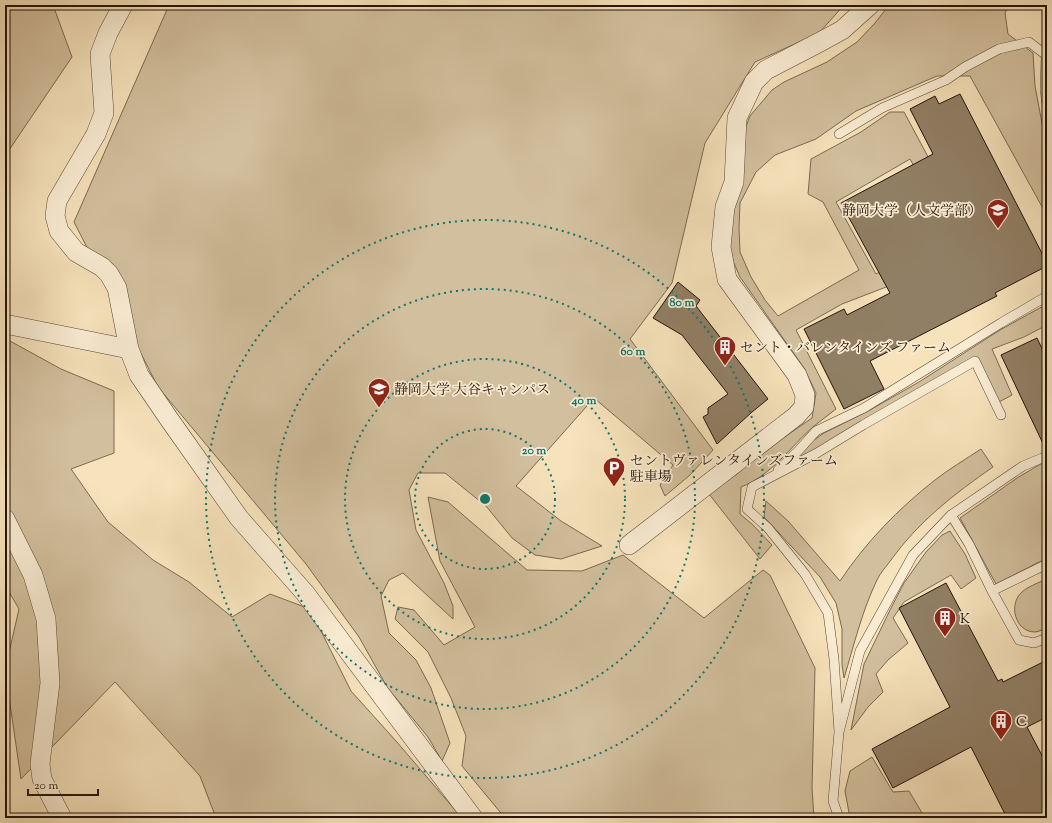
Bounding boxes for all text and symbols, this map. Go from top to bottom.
school or university icon: 静岡大学（人文学部） [985,197,1011,230]
place label: 静岡大学（人文学部） [842,202,982,222]
text: 80 m [670,294,694,312]
building icon: セント・バレンタインズ ファーム [712,334,738,367]
place label: セント・バレンタインズ ファーム [740,339,951,359]
text: 60 m [621,343,645,361]
school or university icon: 静岡大学 大谷キャンパス [366,376,392,409]
place label: 静岡大学 大谷キャンパス [394,381,550,401]
text: 40 m [571,392,596,410]
text: 20 m [522,442,546,460]
place label: セントヴァレンタインズファーム 駐車場 [630,452,838,488]
parking icon: セントヴァレンタインズファーム 駐車場 [601,455,627,488]
centre of rings [478,492,492,506]
building icon: K [932,605,958,638]
place label: K [960,610,970,630]
building icon: C [988,708,1014,741]
place label: C [1016,713,1027,733]
scale bar [28,771,98,797]
text: 20 m [34,777,59,795]

